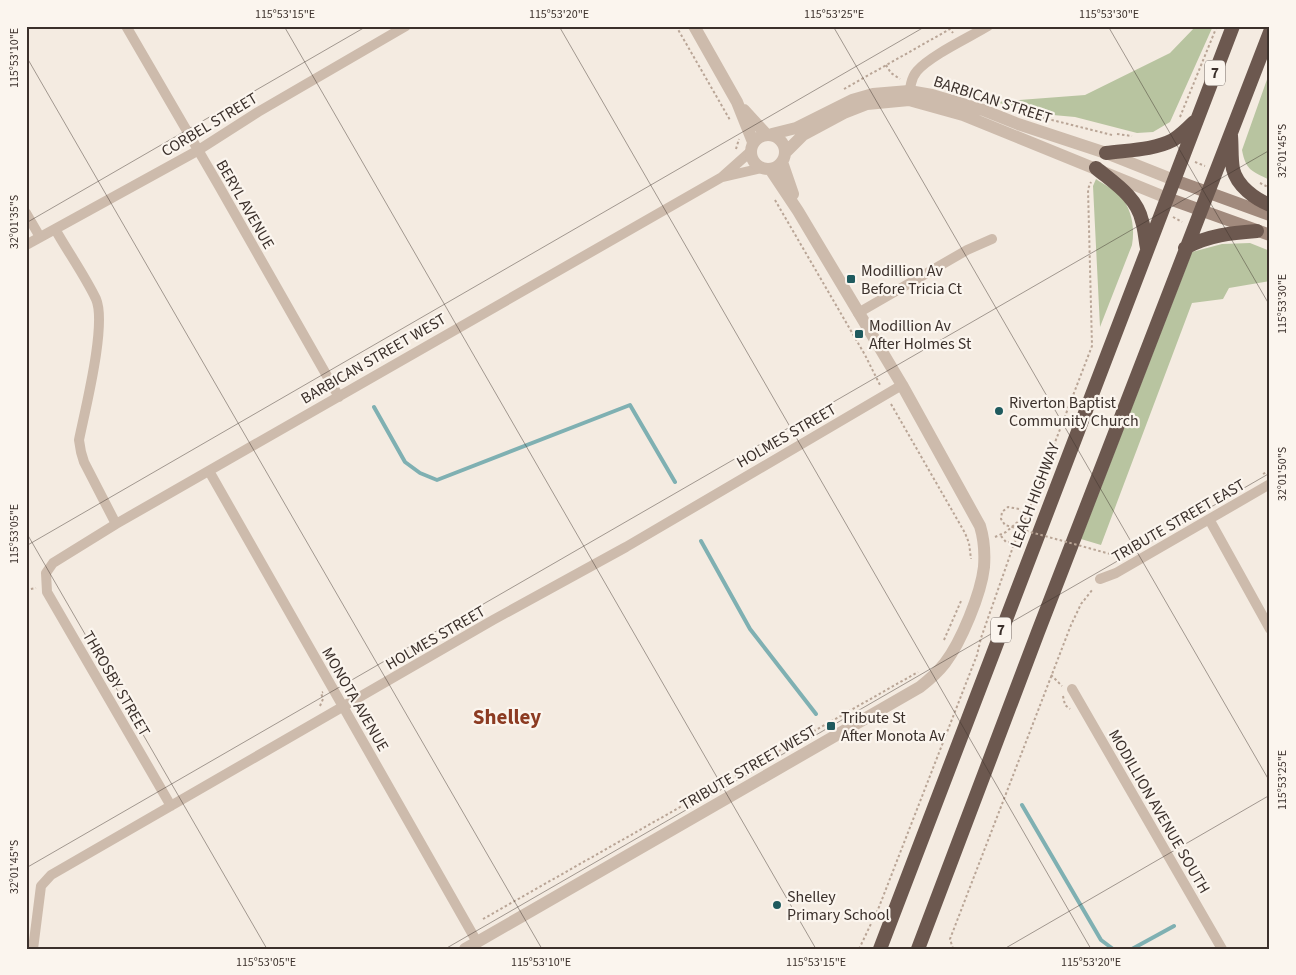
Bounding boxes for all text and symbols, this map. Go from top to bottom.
text: 115°53'15"E [255,6,315,23]
text: 115°53'20"E [529,6,589,23]
text: 115°53'25"E [804,6,864,23]
text: 115°53'30"E [1079,6,1139,23]
text: 115°53'10"E [6,28,23,88]
road number: 7 [1205,60,1225,86]
street label: BARBICAN STREET [931,70,1055,130]
street label: CORBEL STREET [157,87,262,162]
text: 32°01'45"S [1274,124,1291,178]
street label: BERYL AVENUE [211,156,280,253]
text: 32°01'35"S [6,195,23,249]
place label: Modillion Av Before Tricia Ct [861,260,963,300]
marker: Modillion Av Before Tricia Ct [845,273,857,285]
text: 115°53'30"E [1274,274,1291,334]
street label: BARBICAN STREET WEST [297,308,451,410]
place label: Modillion Av After Holmes St [869,315,972,355]
marker: Modillion Av After Holmes St [853,328,865,340]
place label: Riverton Baptist Community Church [1009,392,1139,432]
street label: HOLMES STREET [733,398,841,473]
marker: Riverton Baptist Community Church [993,405,1005,417]
street label: LEACH HIGHWAY [1005,439,1065,551]
text: 32°01'50"S [1274,447,1291,501]
street label: TRIBUTE STREET EAST [1108,474,1249,568]
text: 115°53'05"E [6,504,23,564]
street label: HOLMES STREET [382,600,490,675]
road number: 7 [991,618,1011,642]
street label: THROSBY STREET [77,627,156,741]
street label: MONOTA AVENUE [316,643,394,756]
district label: Shelley [473,702,541,732]
place label: Tribute St After Monota Av [841,707,946,747]
street label: TRIBUTE STREET WEST [676,720,821,816]
marker: Tribute St After Monota Av [825,720,837,732]
street label: MODILLION AVENUE SOUTH [1103,725,1215,898]
text: 115°53'25"E [1274,750,1291,810]
text: 32°01'45"S [6,840,23,894]
place label: Shelley Primary School [787,886,889,926]
marker: Shelley Primary School [771,899,783,911]
text: 115°53'05"E [236,954,296,971]
text: 115°53'10"E [511,954,571,971]
text: 115°53'15"E [786,954,846,971]
text: 115°53'20"E [1061,954,1121,971]

